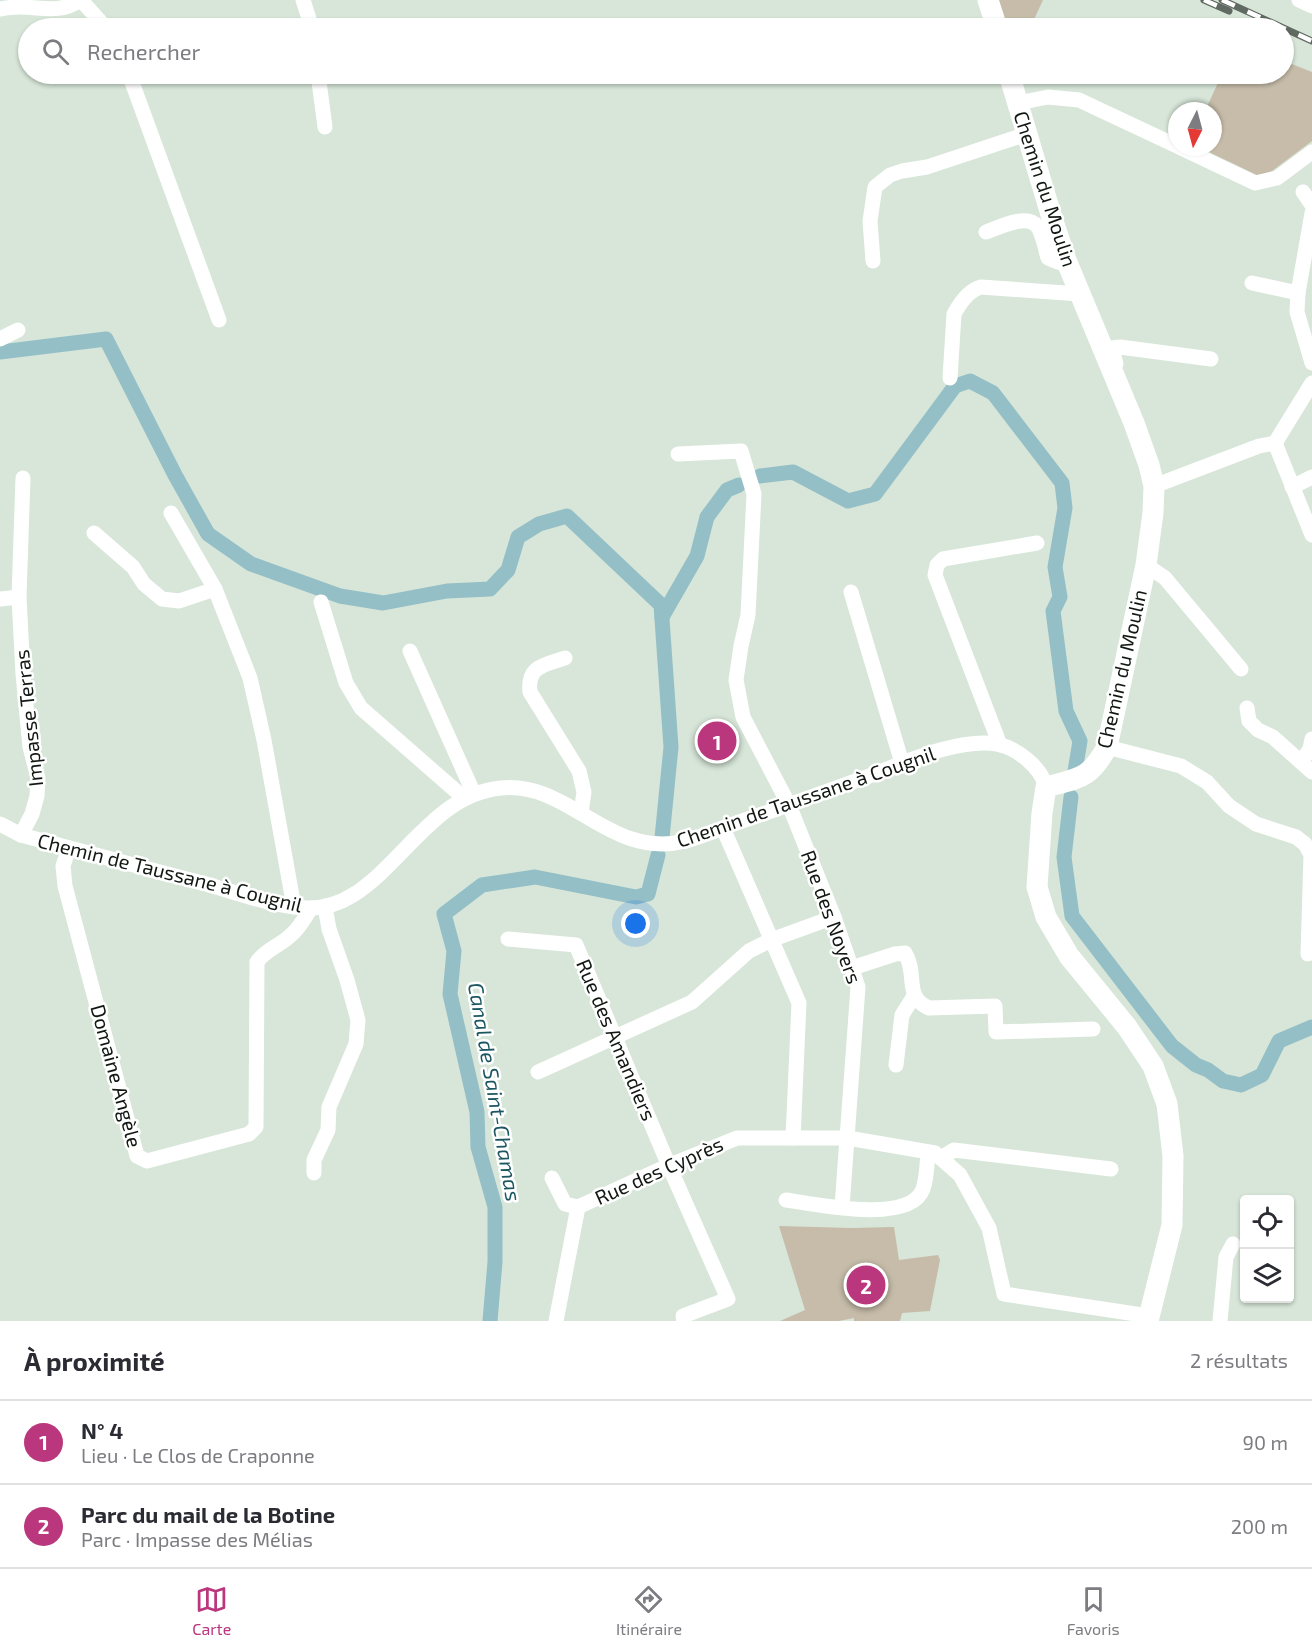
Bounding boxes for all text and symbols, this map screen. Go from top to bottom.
search box [18,18,1294,84]
icon: search [39,35,72,68]
text: Rechercher [87,38,200,64]
north arrow [1168,102,1222,156]
street label: Chemin du Moulin [1009,108,1082,270]
street label: Chemin du Moulin [1091,587,1151,751]
street label: Impasse Terras [9,648,47,788]
pin: 1 [698,718,736,764]
street label: Chemin de Taussane à Cougnil [673,740,938,852]
street label: Chemin de Taussane à Cougnil [35,827,305,917]
street label: Rue des Noyers [797,847,867,987]
your location [621,909,650,938]
street label: Rue des Amandiers [572,955,662,1124]
water label: Canal de Saint-Chamas [464,980,527,1203]
street label: Domaine Angèle [86,1002,148,1150]
street label: Rue des Cyprès [591,1131,726,1209]
map controls [1240,1195,1294,1303]
button: locate [1240,1195,1294,1249]
button: layers [1240,1249,1294,1303]
pin: 2 [846,1262,886,1308]
text: À proximité [24,1345,165,1376]
text: 2 résultats [1190,1348,1288,1372]
text: N° 4 [81,1417,123,1443]
text: 1 [39,1430,48,1454]
text: 90 m [1243,1430,1288,1454]
text: Lieu · Le Clos de Craponne [81,1443,315,1467]
text: Parc du mail de la Botine [81,1501,335,1527]
text: 2 [38,1514,49,1538]
text: 200 m [1231,1514,1288,1538]
text: Parc · Impasse des Mélias [81,1527,313,1551]
tab: Carte [192,1583,231,1638]
tab: Itinéraire [616,1583,682,1638]
tab: Favoris [1067,1583,1120,1638]

